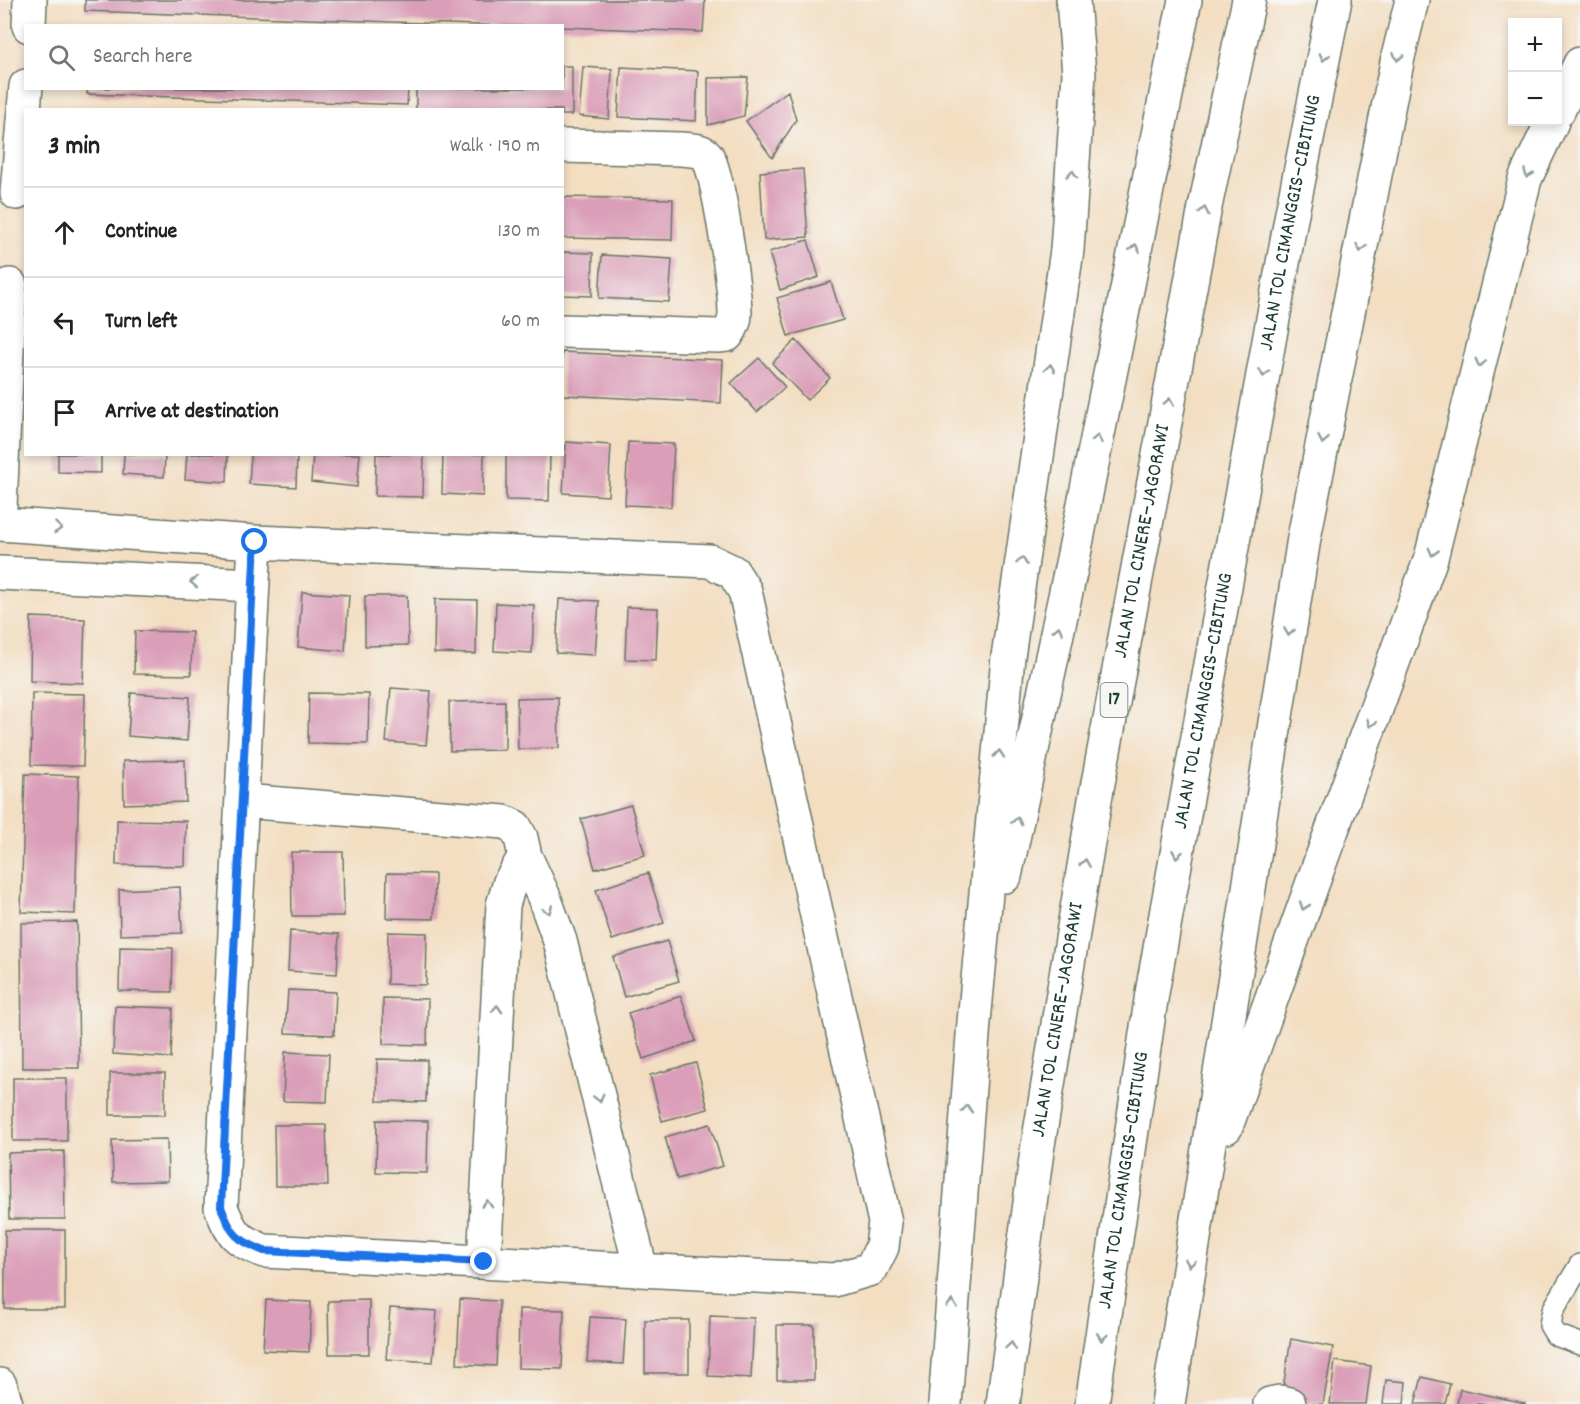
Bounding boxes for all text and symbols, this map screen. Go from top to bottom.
map controls [1508,18,1562,126]
button: + [1508,18,1562,72]
search box [24,24,564,90]
icon: search [45,41,78,74]
text: Search here [93,42,192,73]
one-way arrow [1318,52,1331,62]
one-way arrow [1393,52,1406,62]
button: − [1508,72,1562,126]
street label: JALAN TOL CIMANGGIS–CIBITUNG [1253,92,1330,353]
text: 3 min [48,129,100,166]
text: Walk · 190 m [450,133,540,161]
one-way arrow [1523,168,1535,179]
one-way arrow [1065,170,1078,179]
one-way arrow [1197,206,1210,216]
icon: ahead [48,216,81,249]
text: Continue [105,217,177,248]
text: 130 m [498,218,540,246]
one-way arrow [1128,243,1141,253]
one-way arrow [1355,243,1368,253]
icon: left [48,306,81,339]
text: Turn left [105,307,177,338]
text: 60 m [501,308,540,336]
one-way arrow [1474,358,1487,368]
one-way arrow [1043,363,1055,372]
one-way arrow [1258,367,1271,377]
icon: arrive [48,396,81,429]
text: Arrive at destination [105,397,279,428]
one-way arrow [1162,398,1175,408]
street label: JALAN TOL CINERE–JAGORAWI [1106,422,1179,661]
one-way arrow [1090,434,1103,444]
one-way arrow [1317,434,1330,444]
one-way arrow [54,521,63,534]
route start [241,528,267,554]
one-way arrow [1427,547,1440,557]
one-way arrow [1015,556,1027,565]
street label: JALAN TOL CIMANGGIS–CIBITUNG [1167,571,1242,831]
one-way arrow [190,576,199,589]
one-way arrow [1051,625,1064,635]
one-way arrow [1283,626,1296,636]
road number: 17 [1100,683,1128,717]
one-way arrow [1366,717,1379,727]
one-way arrow [992,750,1005,759]
one-way arrow [1010,816,1023,826]
one-way arrow [1171,849,1184,859]
one-way arrow [1078,858,1091,868]
street label: JALAN TOL CINERE–JAGORAWI [1024,900,1093,1140]
one-way arrow [1299,900,1312,911]
one-way arrow [541,904,554,915]
one-way arrow [491,1005,504,1014]
street label: JALAN TOL CIMANGGIS–CIBITUNG [1091,1050,1158,1311]
one-way arrow [591,1093,604,1103]
one-way arrow [961,1105,974,1114]
one-way arrow [480,1199,493,1208]
route end [470,1248,496,1274]
one-way arrow [1184,1259,1196,1268]
one-way arrow [946,1299,959,1308]
one-way arrow [1096,1332,1108,1342]
one-way arrow [1004,1341,1016,1351]

